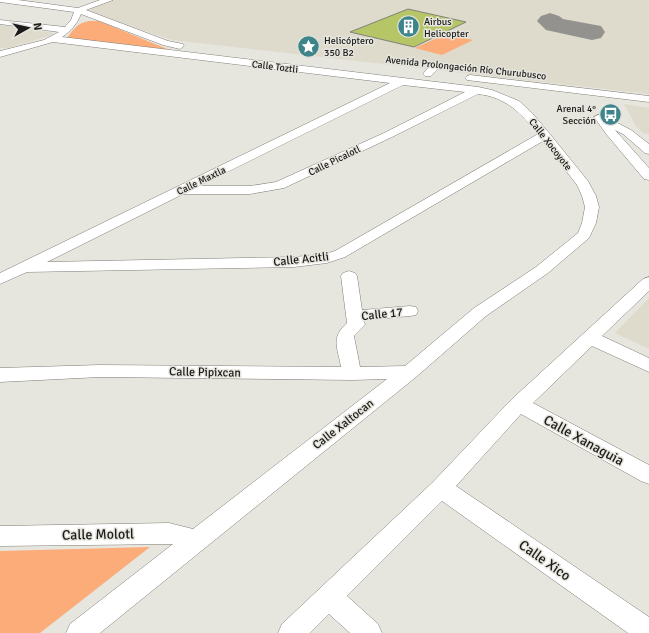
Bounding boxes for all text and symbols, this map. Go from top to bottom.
north arrow [8,8,48,48]
building icon: Airbus Helicopter [396,14,422,40]
place label: Airbus Helicopter [424,16,469,40]
text: N [30,22,44,31]
place icon: Helicóptero 350 B2 [295,33,321,59]
place label: Helicóptero 350 B2 [324,35,374,59]
street label: Avenida Prolongación Río Churubusco [385,54,547,82]
street label: Calle Toztli [251,58,299,76]
bus stop icon: Arenal 4° Sección [598,101,624,127]
place label: Arenal 4° Sección [557,103,596,127]
street label: Calle Xocoyote [526,116,574,173]
street label: Calle Picalotl [306,143,362,179]
street label: Calle Maxtla [175,164,228,198]
street label: Calle Acitli [273,249,330,270]
street label: Calle 17 [361,305,404,324]
street label: Calle Pipixcan [169,364,241,381]
street label: Calle Xaltocan [310,396,377,453]
street label: Calle Xanaguia [541,411,627,470]
street label: Calle Molotl [62,525,134,544]
street label: Calle Xico [516,536,574,584]

